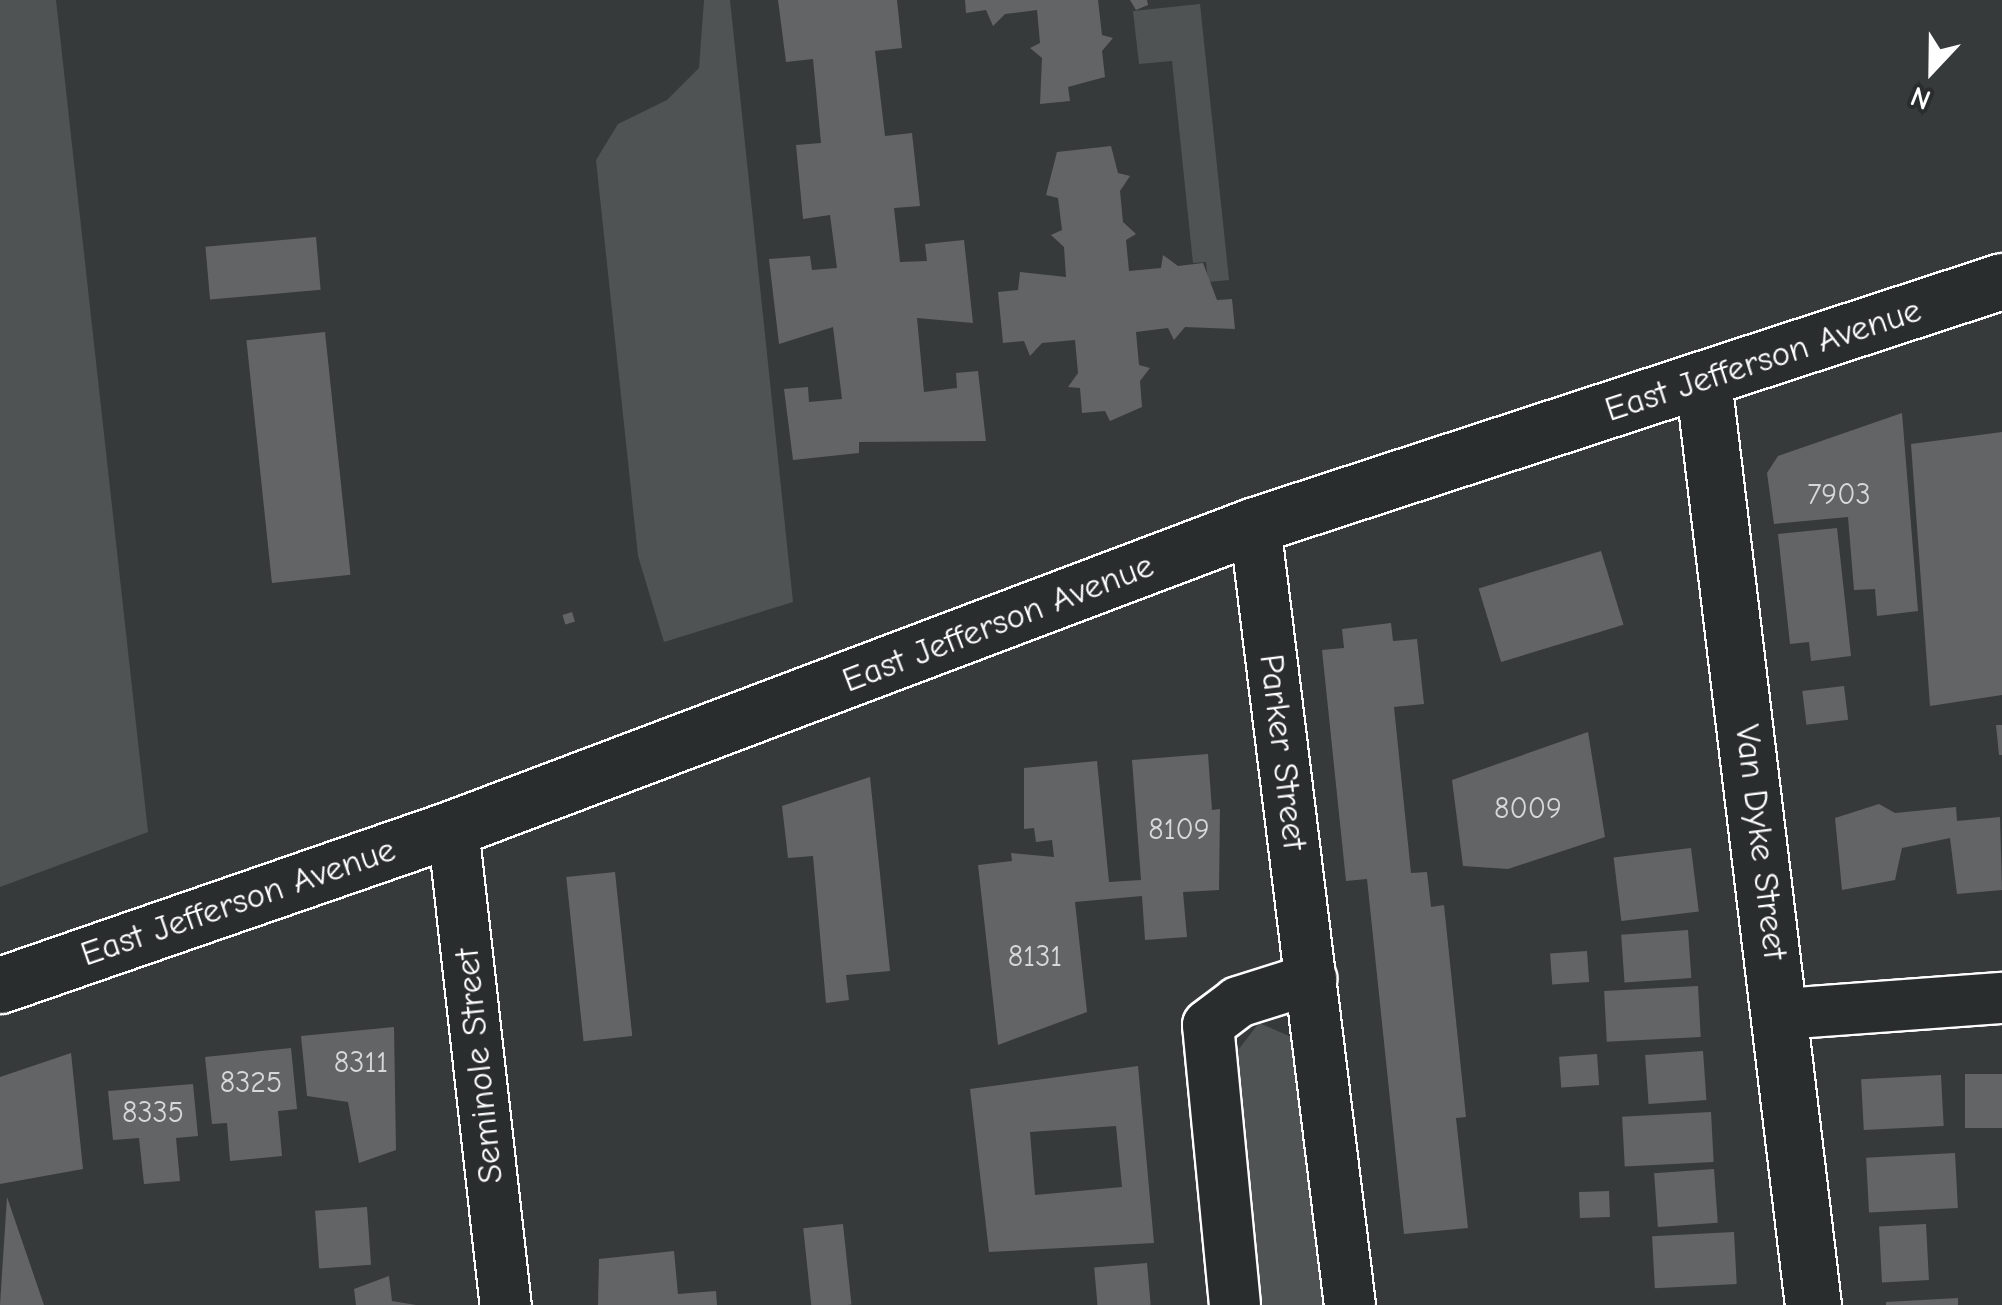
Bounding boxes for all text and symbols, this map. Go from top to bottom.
north arrow [1882,20,1982,120]
text: N [1906,80,1935,116]
street label: East Jefferson Avenue [1600,289,1926,431]
house number: 7903 [1807,477,1871,513]
street label: East Jefferson Avenue [836,544,1160,702]
street label: Parker Street [1250,652,1316,852]
street label: Van Dyke Street [1726,722,1796,962]
house number: 8009 [1494,791,1562,827]
house number: 8109 [1148,812,1210,848]
street label: East Jefferson Avenue [75,828,401,976]
house number: 8131 [1008,939,1062,975]
street label: Seminole Street [446,946,512,1186]
house number: 8311 [334,1045,388,1081]
house number: 8325 [220,1065,282,1101]
house number: 8335 [122,1095,184,1131]

